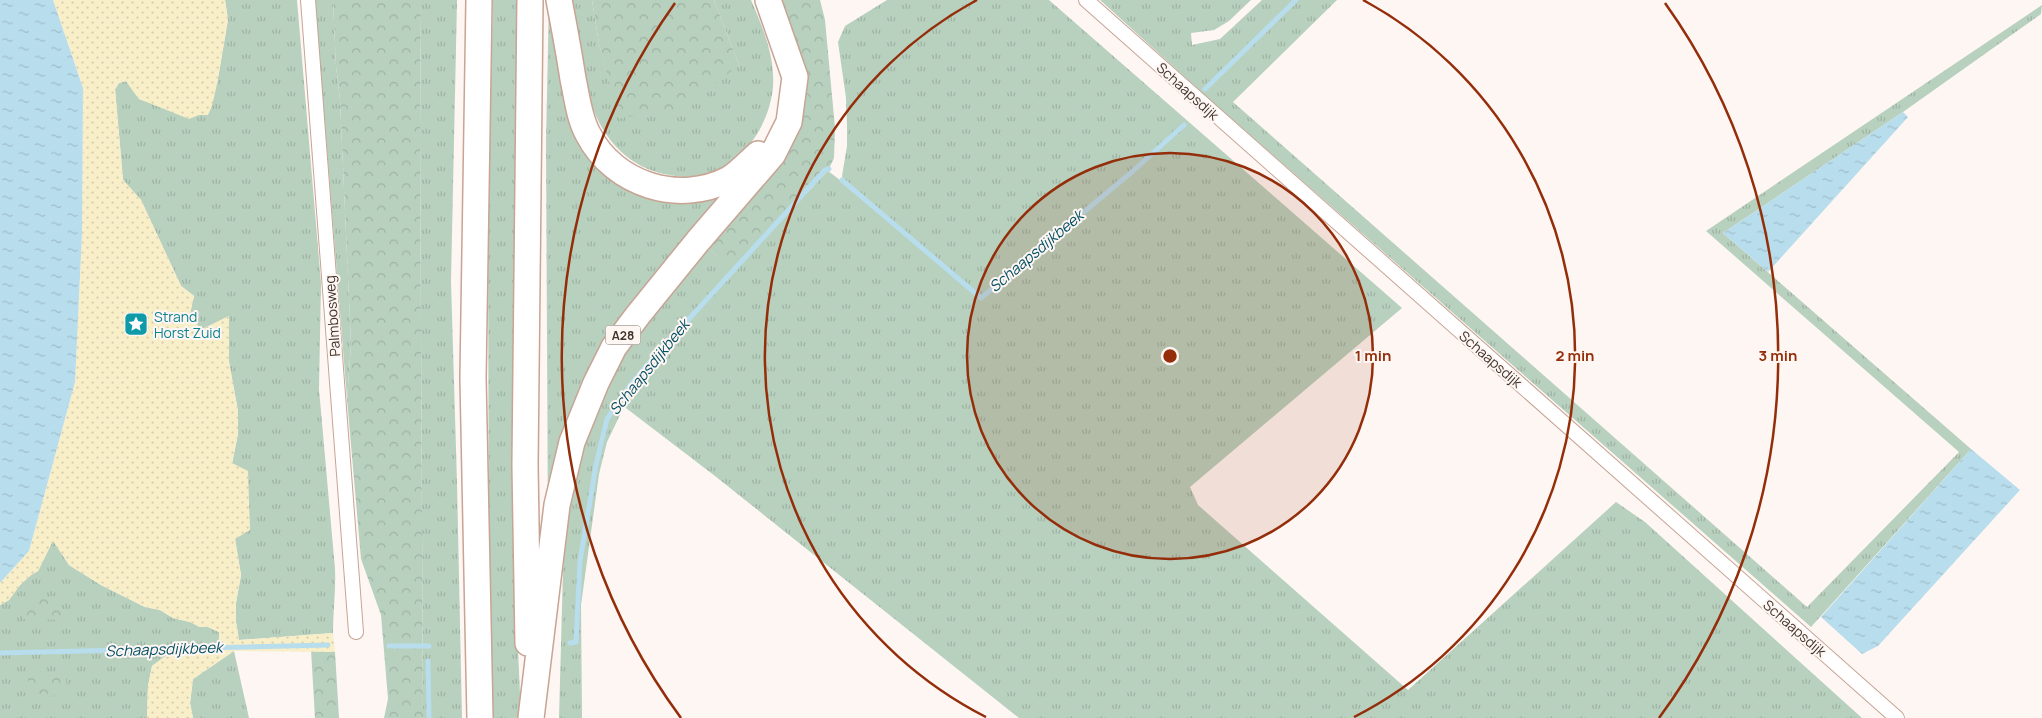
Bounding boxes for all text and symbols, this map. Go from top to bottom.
street label: Schaapsdijk [1153,58,1224,125]
water label: Schaapsdijkbeek [984,204,1090,297]
street label: Palmbosweg [320,275,344,357]
place label: Strand Horst Zuid [154,307,221,342]
place icon: Strand Horst Zuid [123,311,149,337]
water label: Schaapsdijkbeek [604,313,696,419]
road number: A28 [606,326,640,344]
street label: Schaapsdijk [1455,326,1527,392]
text: 1 min [1355,345,1391,366]
text: 2 min [1555,345,1595,366]
text: 3 min [1759,345,1797,366]
centre of rings [1161,347,1179,365]
street label: Schaapsdijk [1759,595,1831,661]
water label: Schaapsdijkbeek [105,636,226,662]

